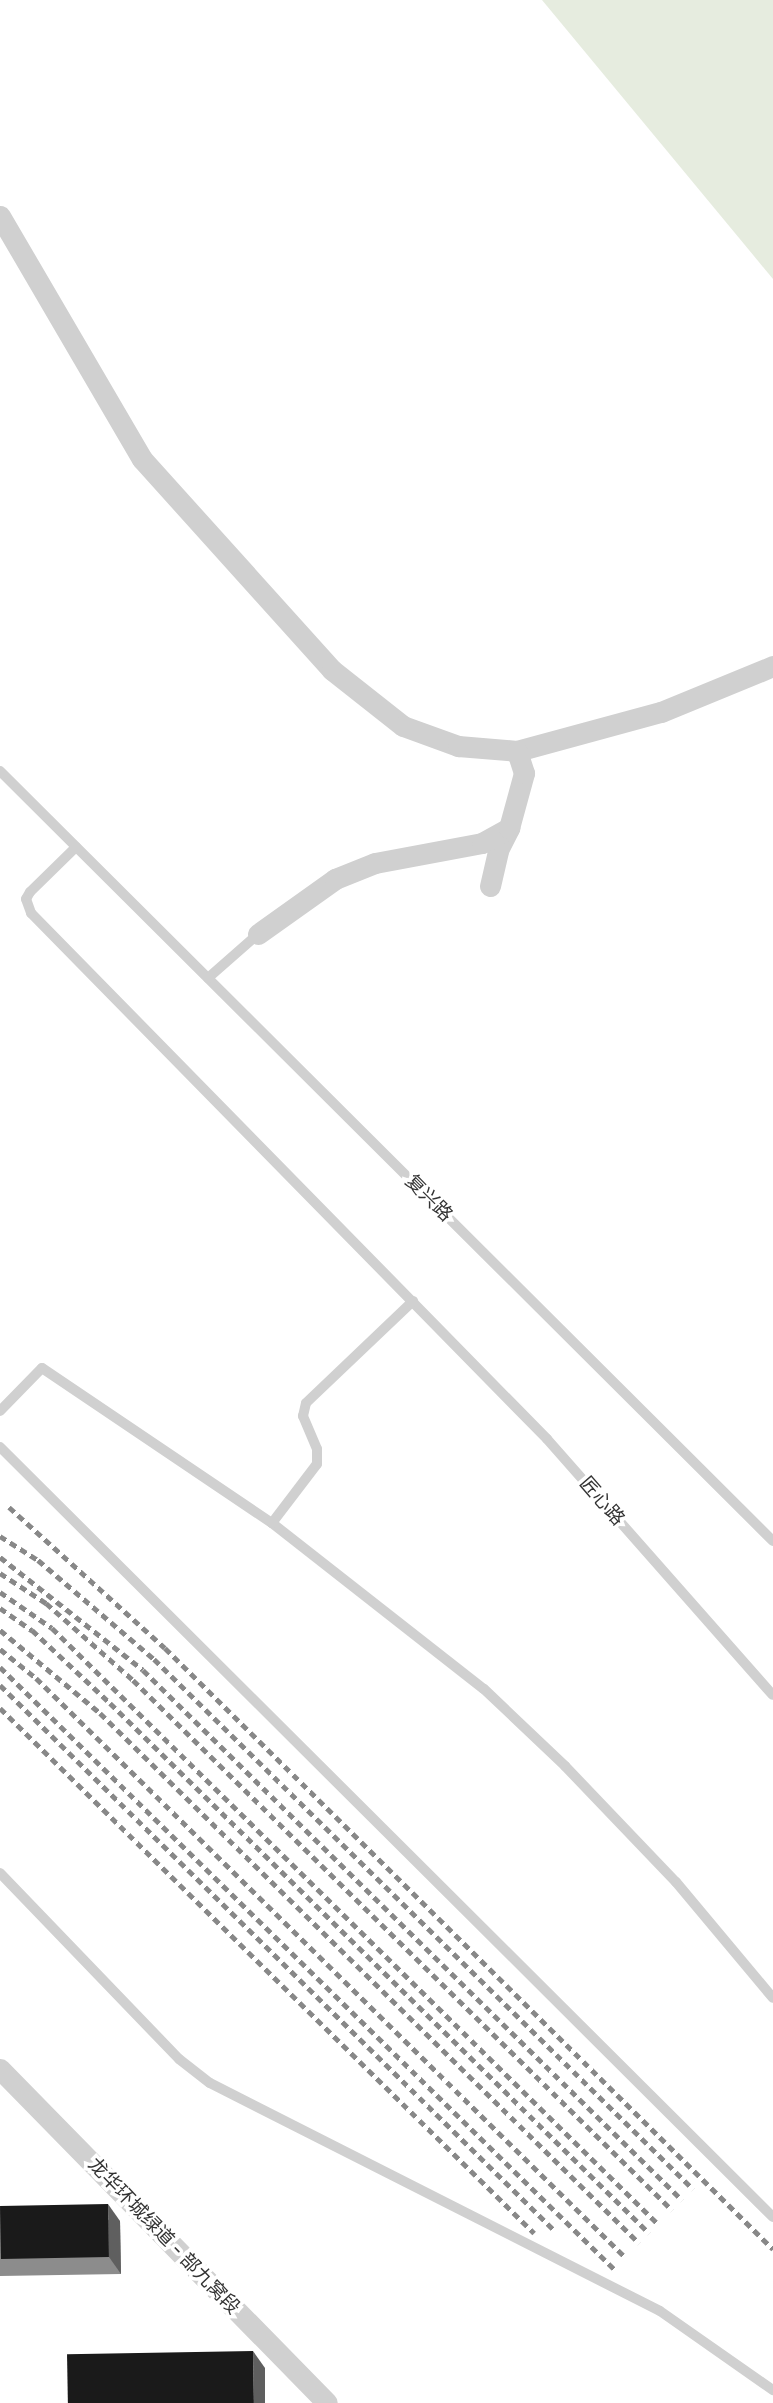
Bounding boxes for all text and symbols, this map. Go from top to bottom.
street label: 复兴路 [401,1170,457,1226]
street label: 匠心路 [575,1472,629,1530]
street label: 龙华环城绿道 - 部九窝段 [83,2153,245,2319]

